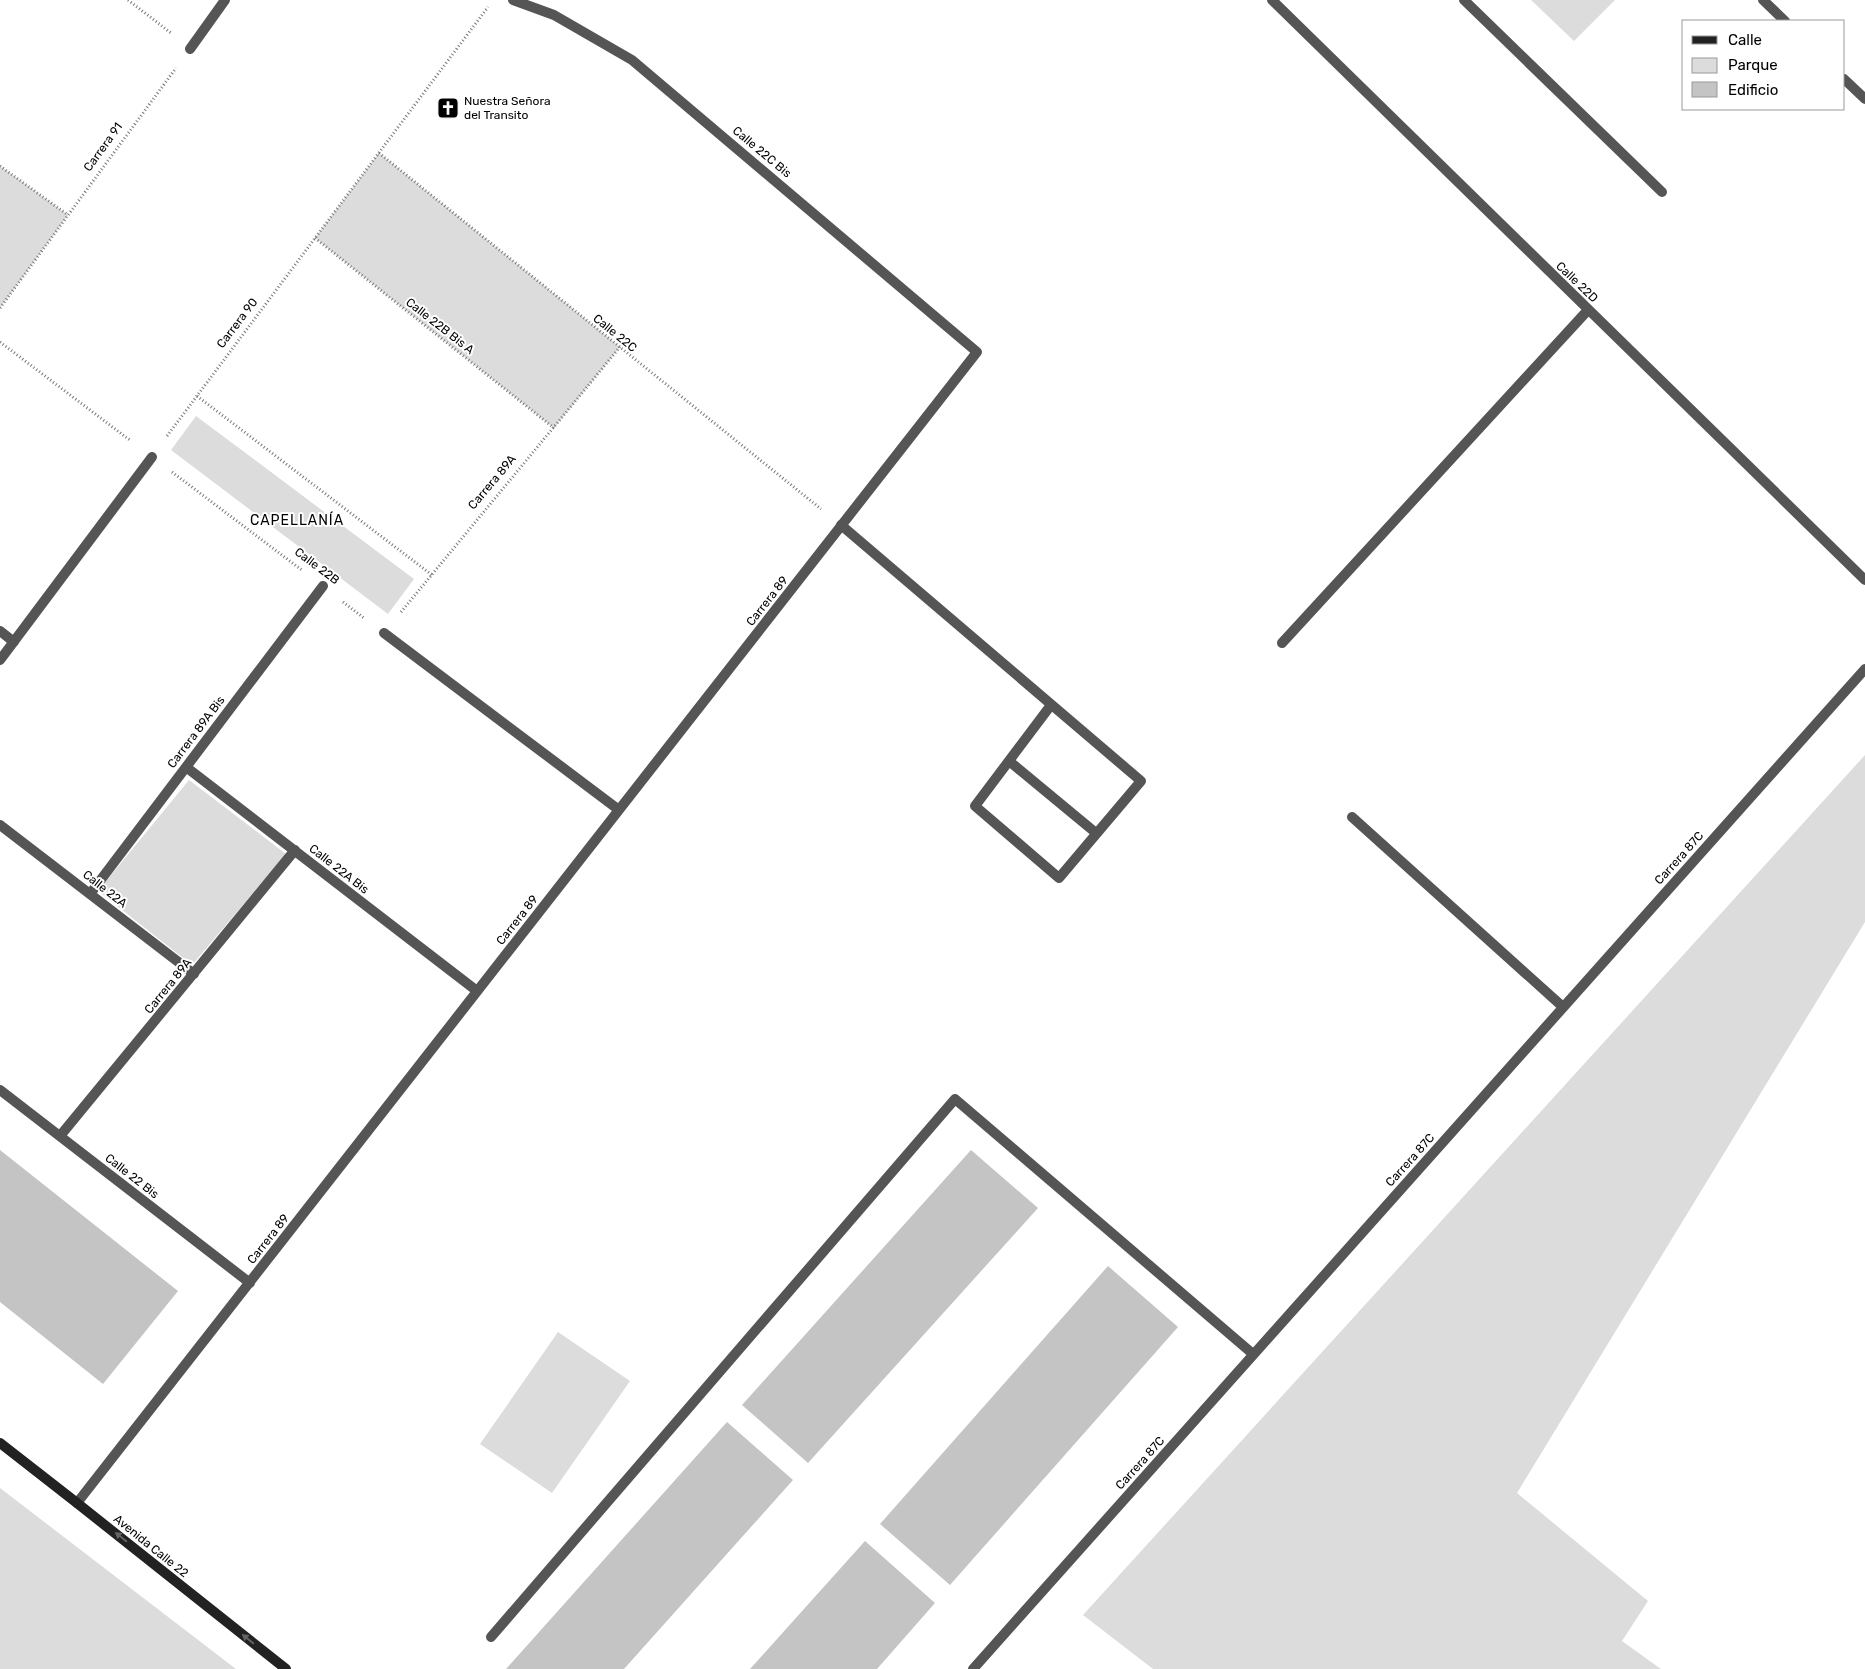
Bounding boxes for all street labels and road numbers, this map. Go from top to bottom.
street label: Carrera 91 [81,120,125,174]
street label: Calle 22C Bis [730,123,794,181]
street label: Calle 22D [1553,259,1601,305]
street label: Carrera 90 [214,295,260,351]
street label: Calle 22B Bis A [403,295,477,357]
street label: Calle 22C [590,311,640,355]
street label: Carrera 89A [465,452,519,512]
street label: Calle 22B [292,545,342,587]
street label: Carrera 89 [743,573,791,629]
street label: Carrera 89A Bis [164,693,228,771]
street label: Carrera 87C [1652,829,1706,887]
street label: Calle 22A Bis [306,841,372,897]
street label: Calle 22A [80,867,130,911]
street label: Carrera 89 [493,892,541,948]
street label: Carrera 89A [142,956,194,1016]
street label: Carrera 87C [1383,1131,1437,1189]
street label: Calle 22 Bis [102,1151,162,1201]
street label: Carrera 89 [244,1211,292,1267]
street label: Carrera 87C [1113,1434,1167,1492]
street label: Avenida Calle 22 [111,1512,191,1580]

